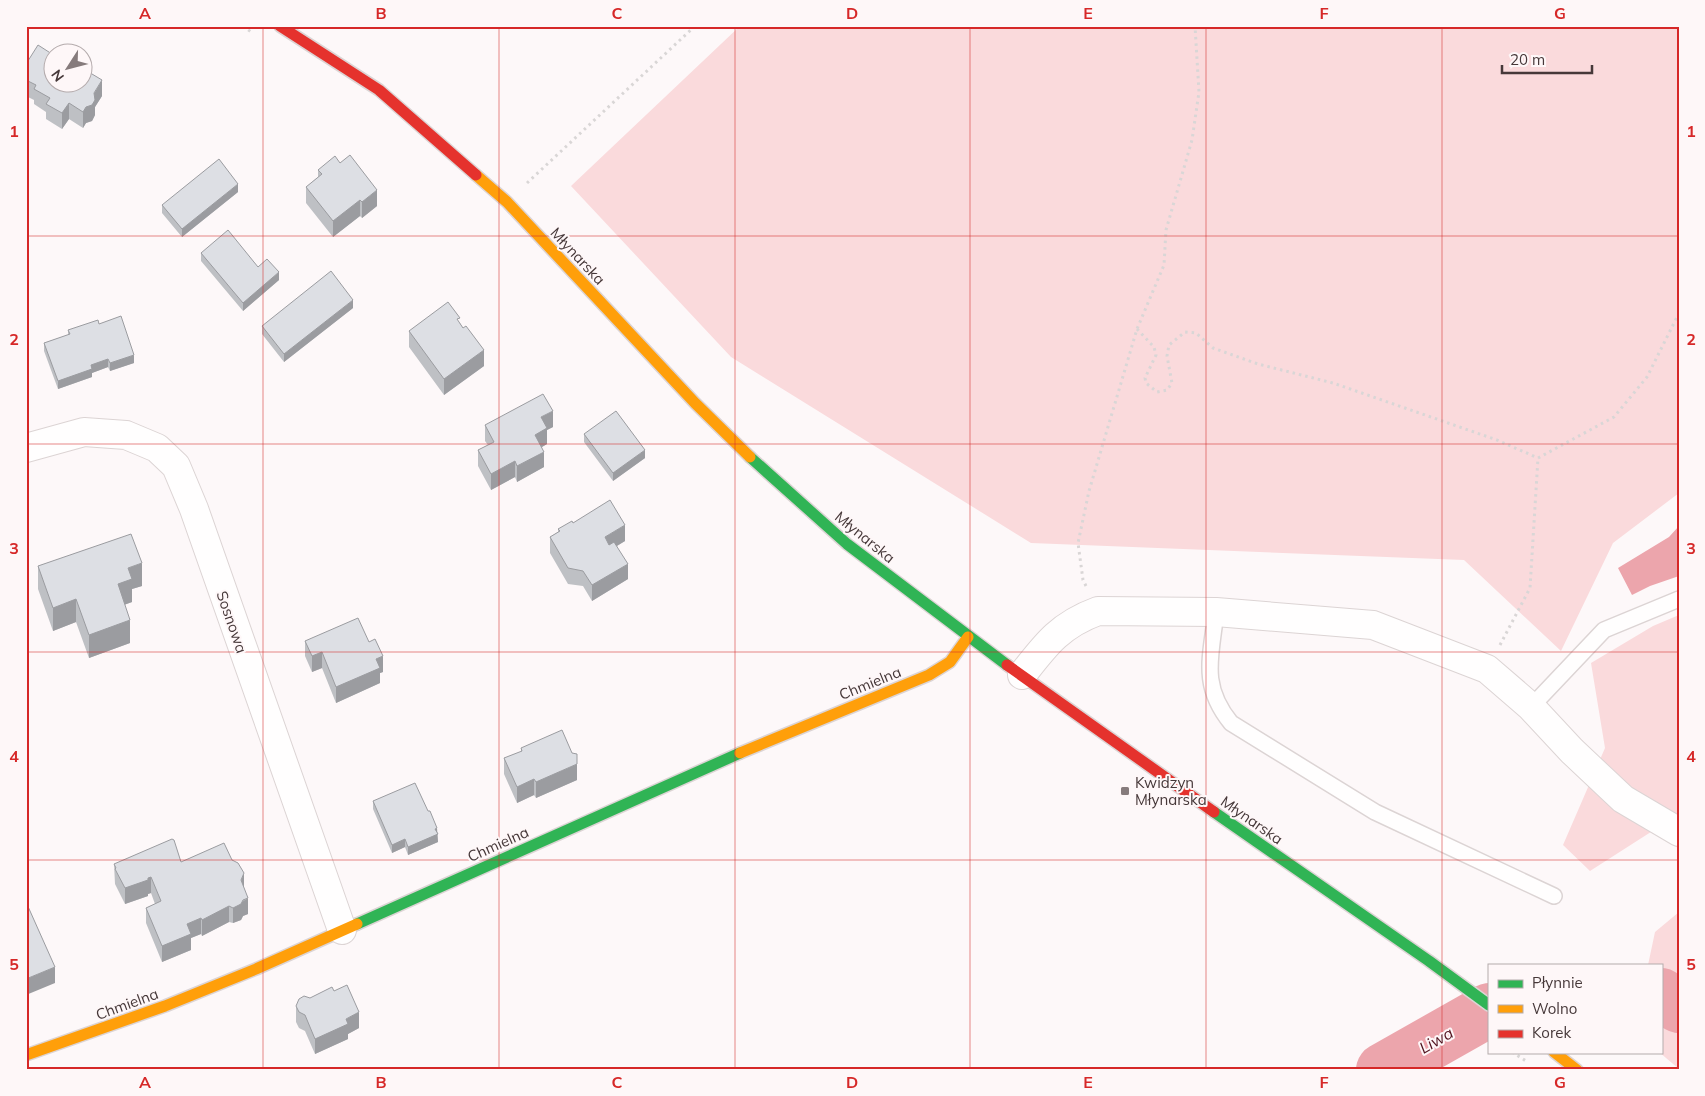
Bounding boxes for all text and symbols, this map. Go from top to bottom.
text: A [139,3,151,23]
text: B [375,3,387,23]
text: C [612,3,623,23]
text: D [846,3,858,23]
text: E [1083,3,1093,23]
text: F [1319,3,1329,23]
text: G [1554,3,1566,23]
north arrow [42,42,92,92]
scale bar [1502,42,1592,74]
text: 20 m [1510,50,1545,69]
text: N [47,66,68,85]
text: 1 [9,121,19,141]
text: 1 [1686,121,1696,141]
street label: Młynarska [547,223,609,289]
text: 2 [9,329,19,349]
text: 2 [1686,329,1696,349]
street label: Młynarska [831,507,899,567]
text: 3 [9,538,19,558]
text: 3 [1686,538,1696,558]
street label: Sosnowa [213,588,251,656]
street label: Chmielna [836,662,904,704]
text: 4 [9,746,19,766]
text: 4 [1686,746,1696,766]
place label: Kwidzyn Młynarska [1135,773,1207,809]
marker: Kwidzyn Młynarska [1119,785,1131,797]
street label: Młynarska [1217,792,1287,848]
street label: Chmielna [464,822,532,866]
text: 5 [9,954,19,974]
text: 5 [1686,954,1696,974]
legend [1488,964,1662,1054]
text: Płynnie [1532,973,1583,992]
street label: Chmielna [93,984,161,1024]
text: Wolno [1532,999,1577,1018]
water label: Liwa [1415,1022,1457,1058]
text: Korek [1532,1023,1571,1042]
text: A [139,1072,151,1092]
text: B [375,1072,387,1092]
text: C [612,1072,623,1092]
text: D [846,1072,858,1092]
text: E [1083,1072,1093,1092]
text: F [1319,1072,1329,1092]
text: G [1554,1072,1566,1092]

